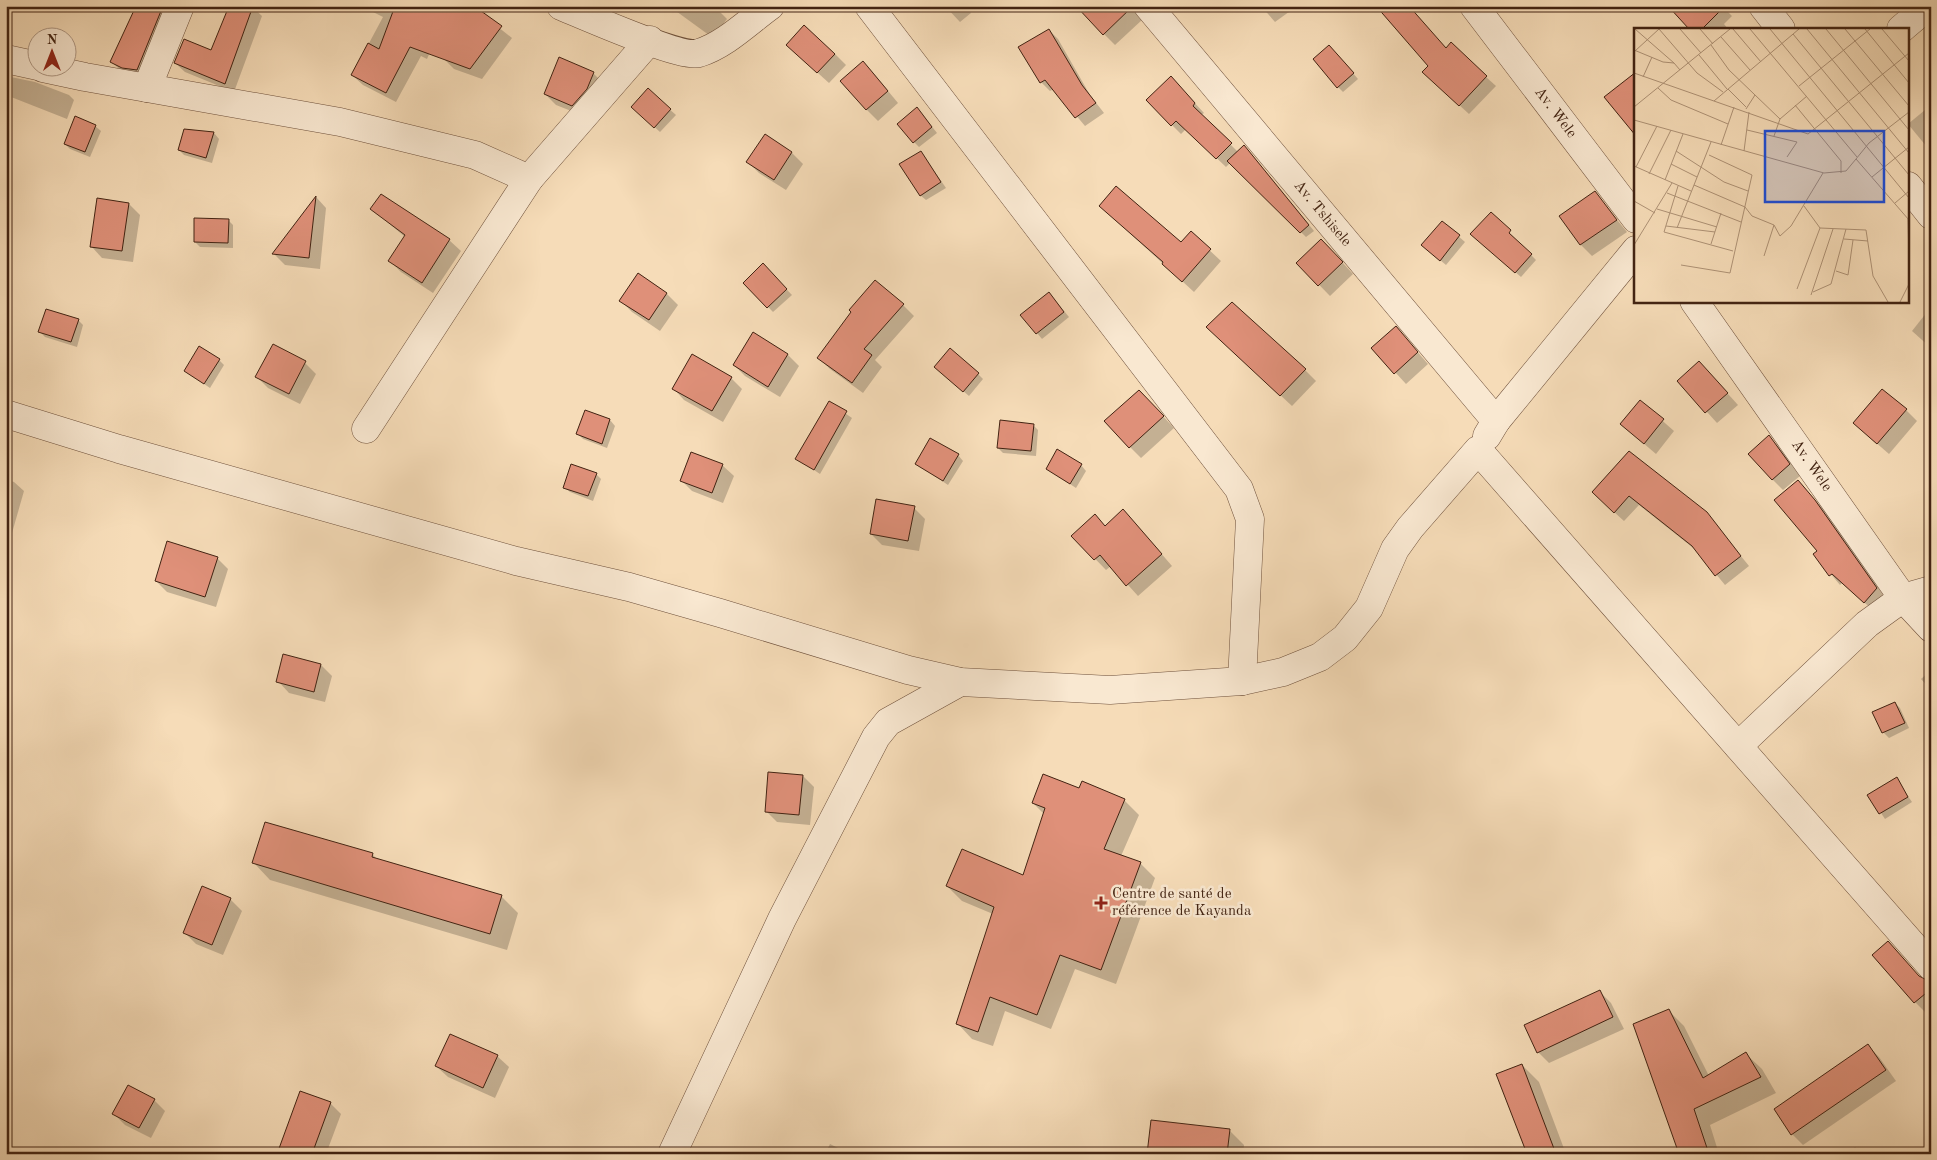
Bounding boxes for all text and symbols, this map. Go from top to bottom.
north arrow [28,28,78,78]
inset map [1634,28,1910,302]
text: N [47,33,58,47]
street label: Av. Wele [1531,85,1579,141]
street label: Av. Tshisele [1290,178,1354,250]
street label: Av. Wele [1788,437,1834,495]
place label: Centre de santé de référence de Kayanda [1112,887,1252,919]
marker: Centre de santé de référence de Kayanda [1094,896,1108,910]

